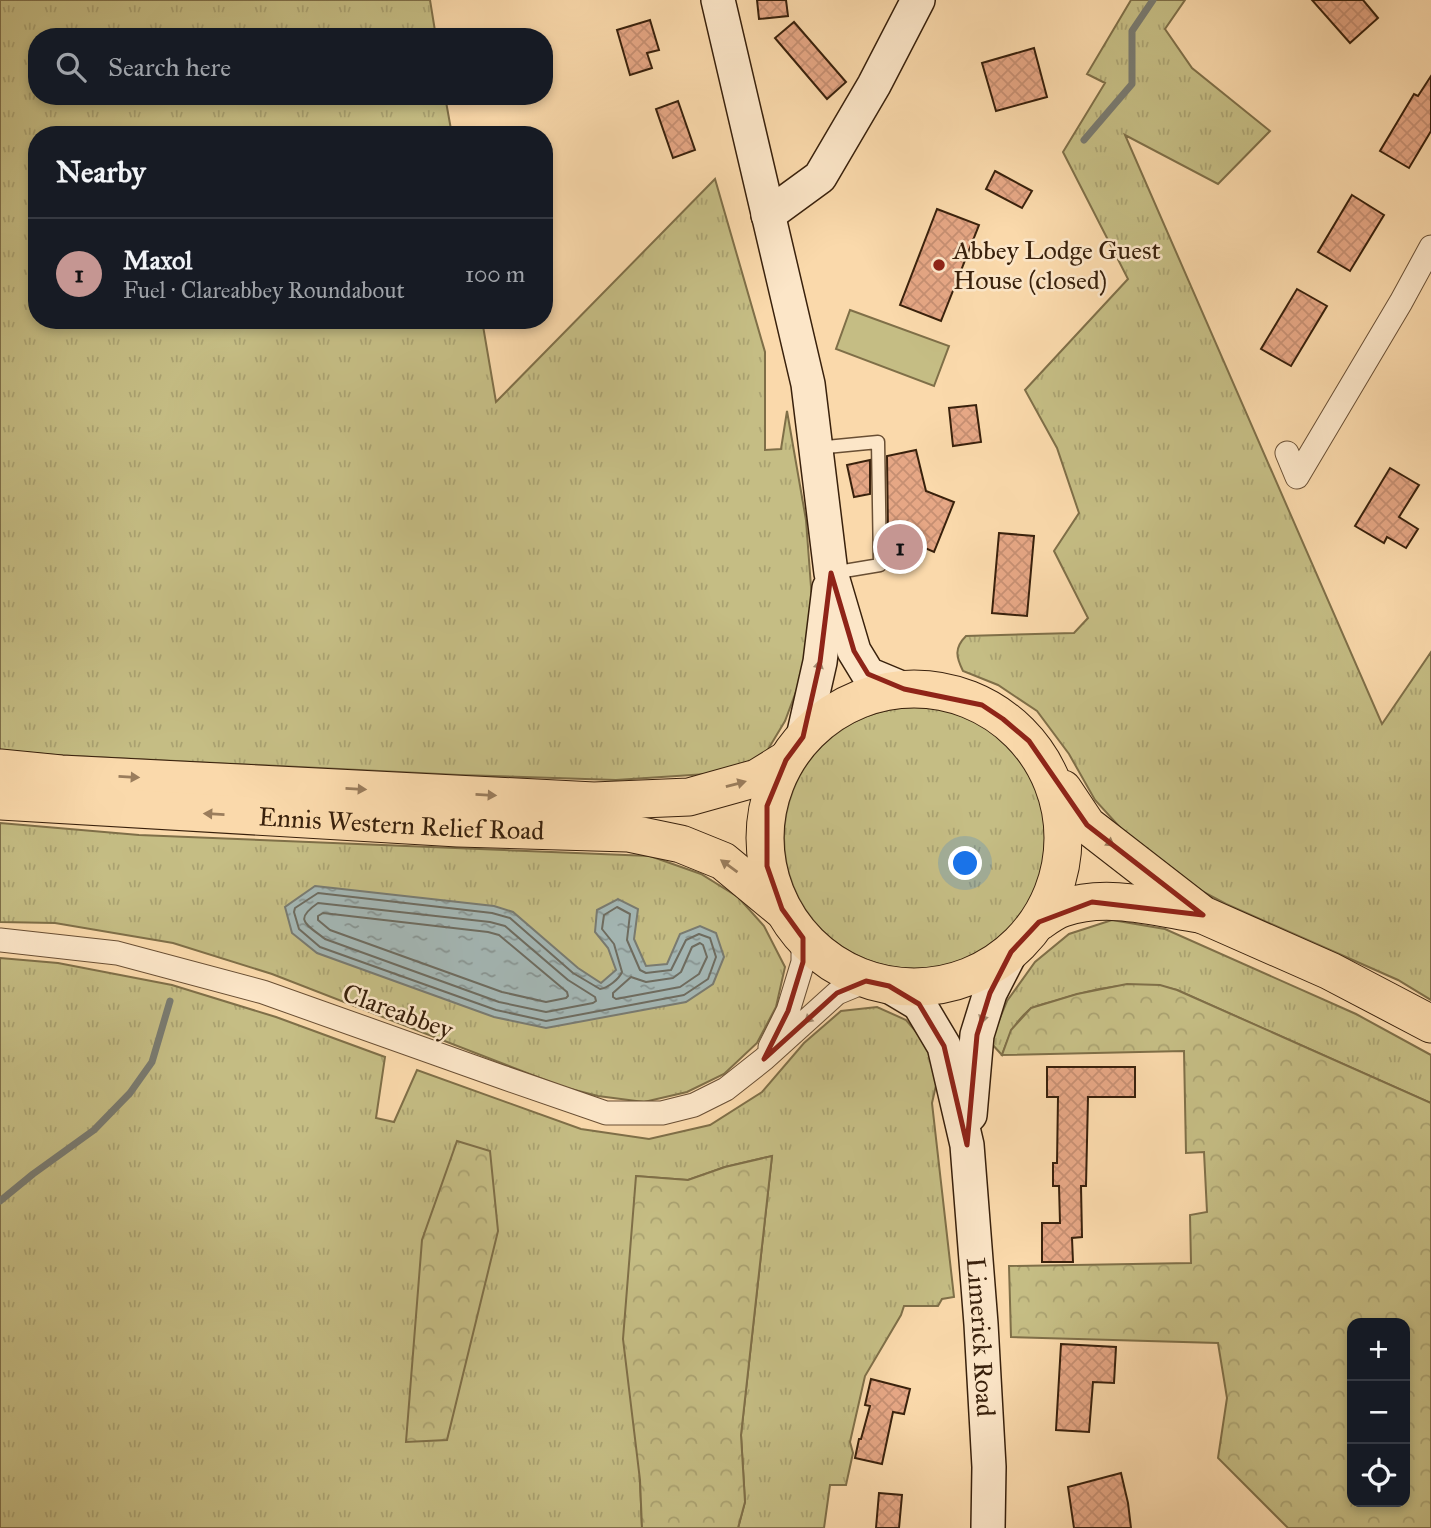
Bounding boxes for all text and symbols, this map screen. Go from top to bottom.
search box [28,28,553,105]
icon: search [52,48,90,86]
text: Search here [108,51,231,83]
text: Nearby [56,154,146,190]
place label: Abbey Lodge Guest House (closed) [952,234,1161,296]
text: Maxol [123,244,192,276]
marker: Abbey Lodge Guest House (closed) [931,257,947,273]
text: 1 [74,260,84,288]
text: 100 m [465,260,525,288]
text: Fuel · Clareabbey Roundabout [123,276,405,304]
pin: 1 [877,521,923,573]
one-way arrow [813,659,824,681]
one-way arrow [118,772,140,783]
one-way arrow [725,778,747,789]
one-way arrow [345,783,367,794]
one-way arrow [475,790,497,801]
street label: Ennis Western Relief Road [258,800,545,847]
one-way arrow [203,808,225,819]
one-way arrow [1096,832,1114,847]
your location [948,846,982,880]
one-way arrow [720,859,738,873]
street label: Clareabbey [338,976,458,1046]
one-way arrow [978,1004,988,1025]
one-way arrow [804,1007,821,1023]
street label: Limerick Road [960,1256,1002,1418]
map controls [1347,1318,1410,1507]
button: + [1347,1318,1410,1381]
button: − [1347,1381,1410,1444]
button: locate [1347,1444,1410,1507]

